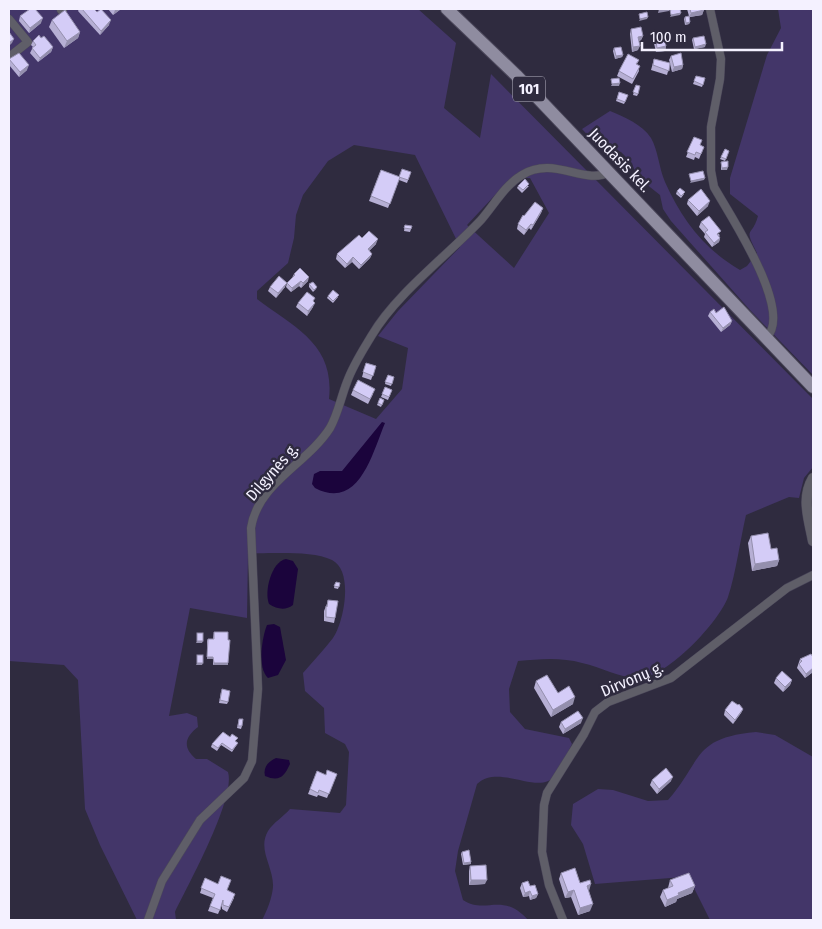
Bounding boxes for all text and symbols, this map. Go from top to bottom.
scale bar [642,20,782,52]
text: 100 m [650,28,687,46]
road number: 101 [513,76,545,102]
street label: Juodasis kel. [585,124,655,196]
street label: Dilgynės g. [242,439,302,505]
street label: Dirvonų g. [598,657,666,701]

